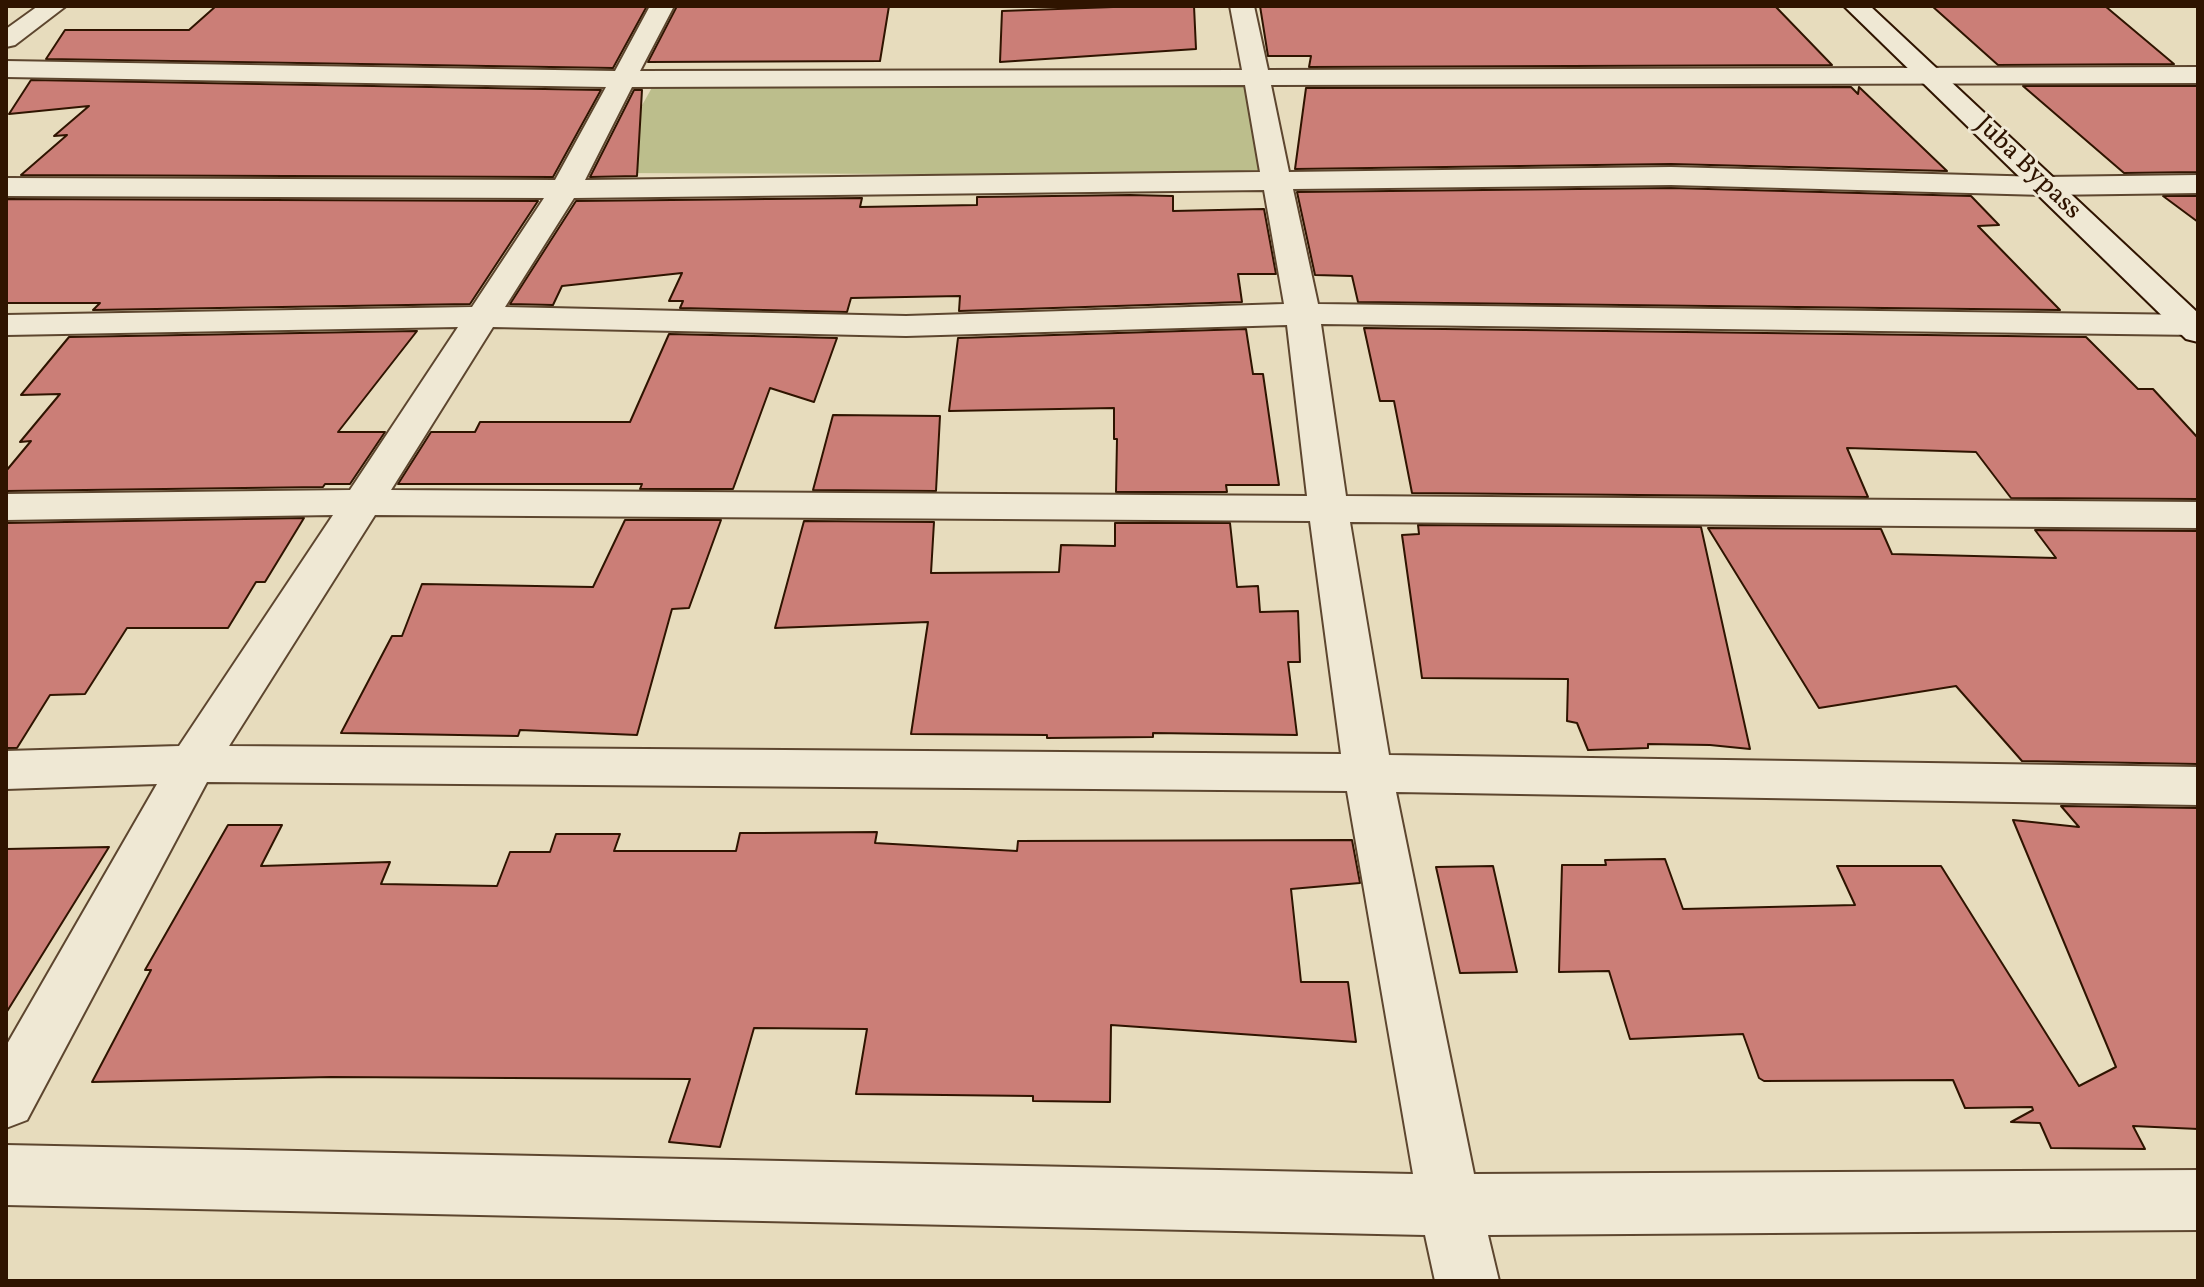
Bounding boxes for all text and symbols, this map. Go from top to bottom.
street label: Juba Bypass [1967,111,2087,227]

